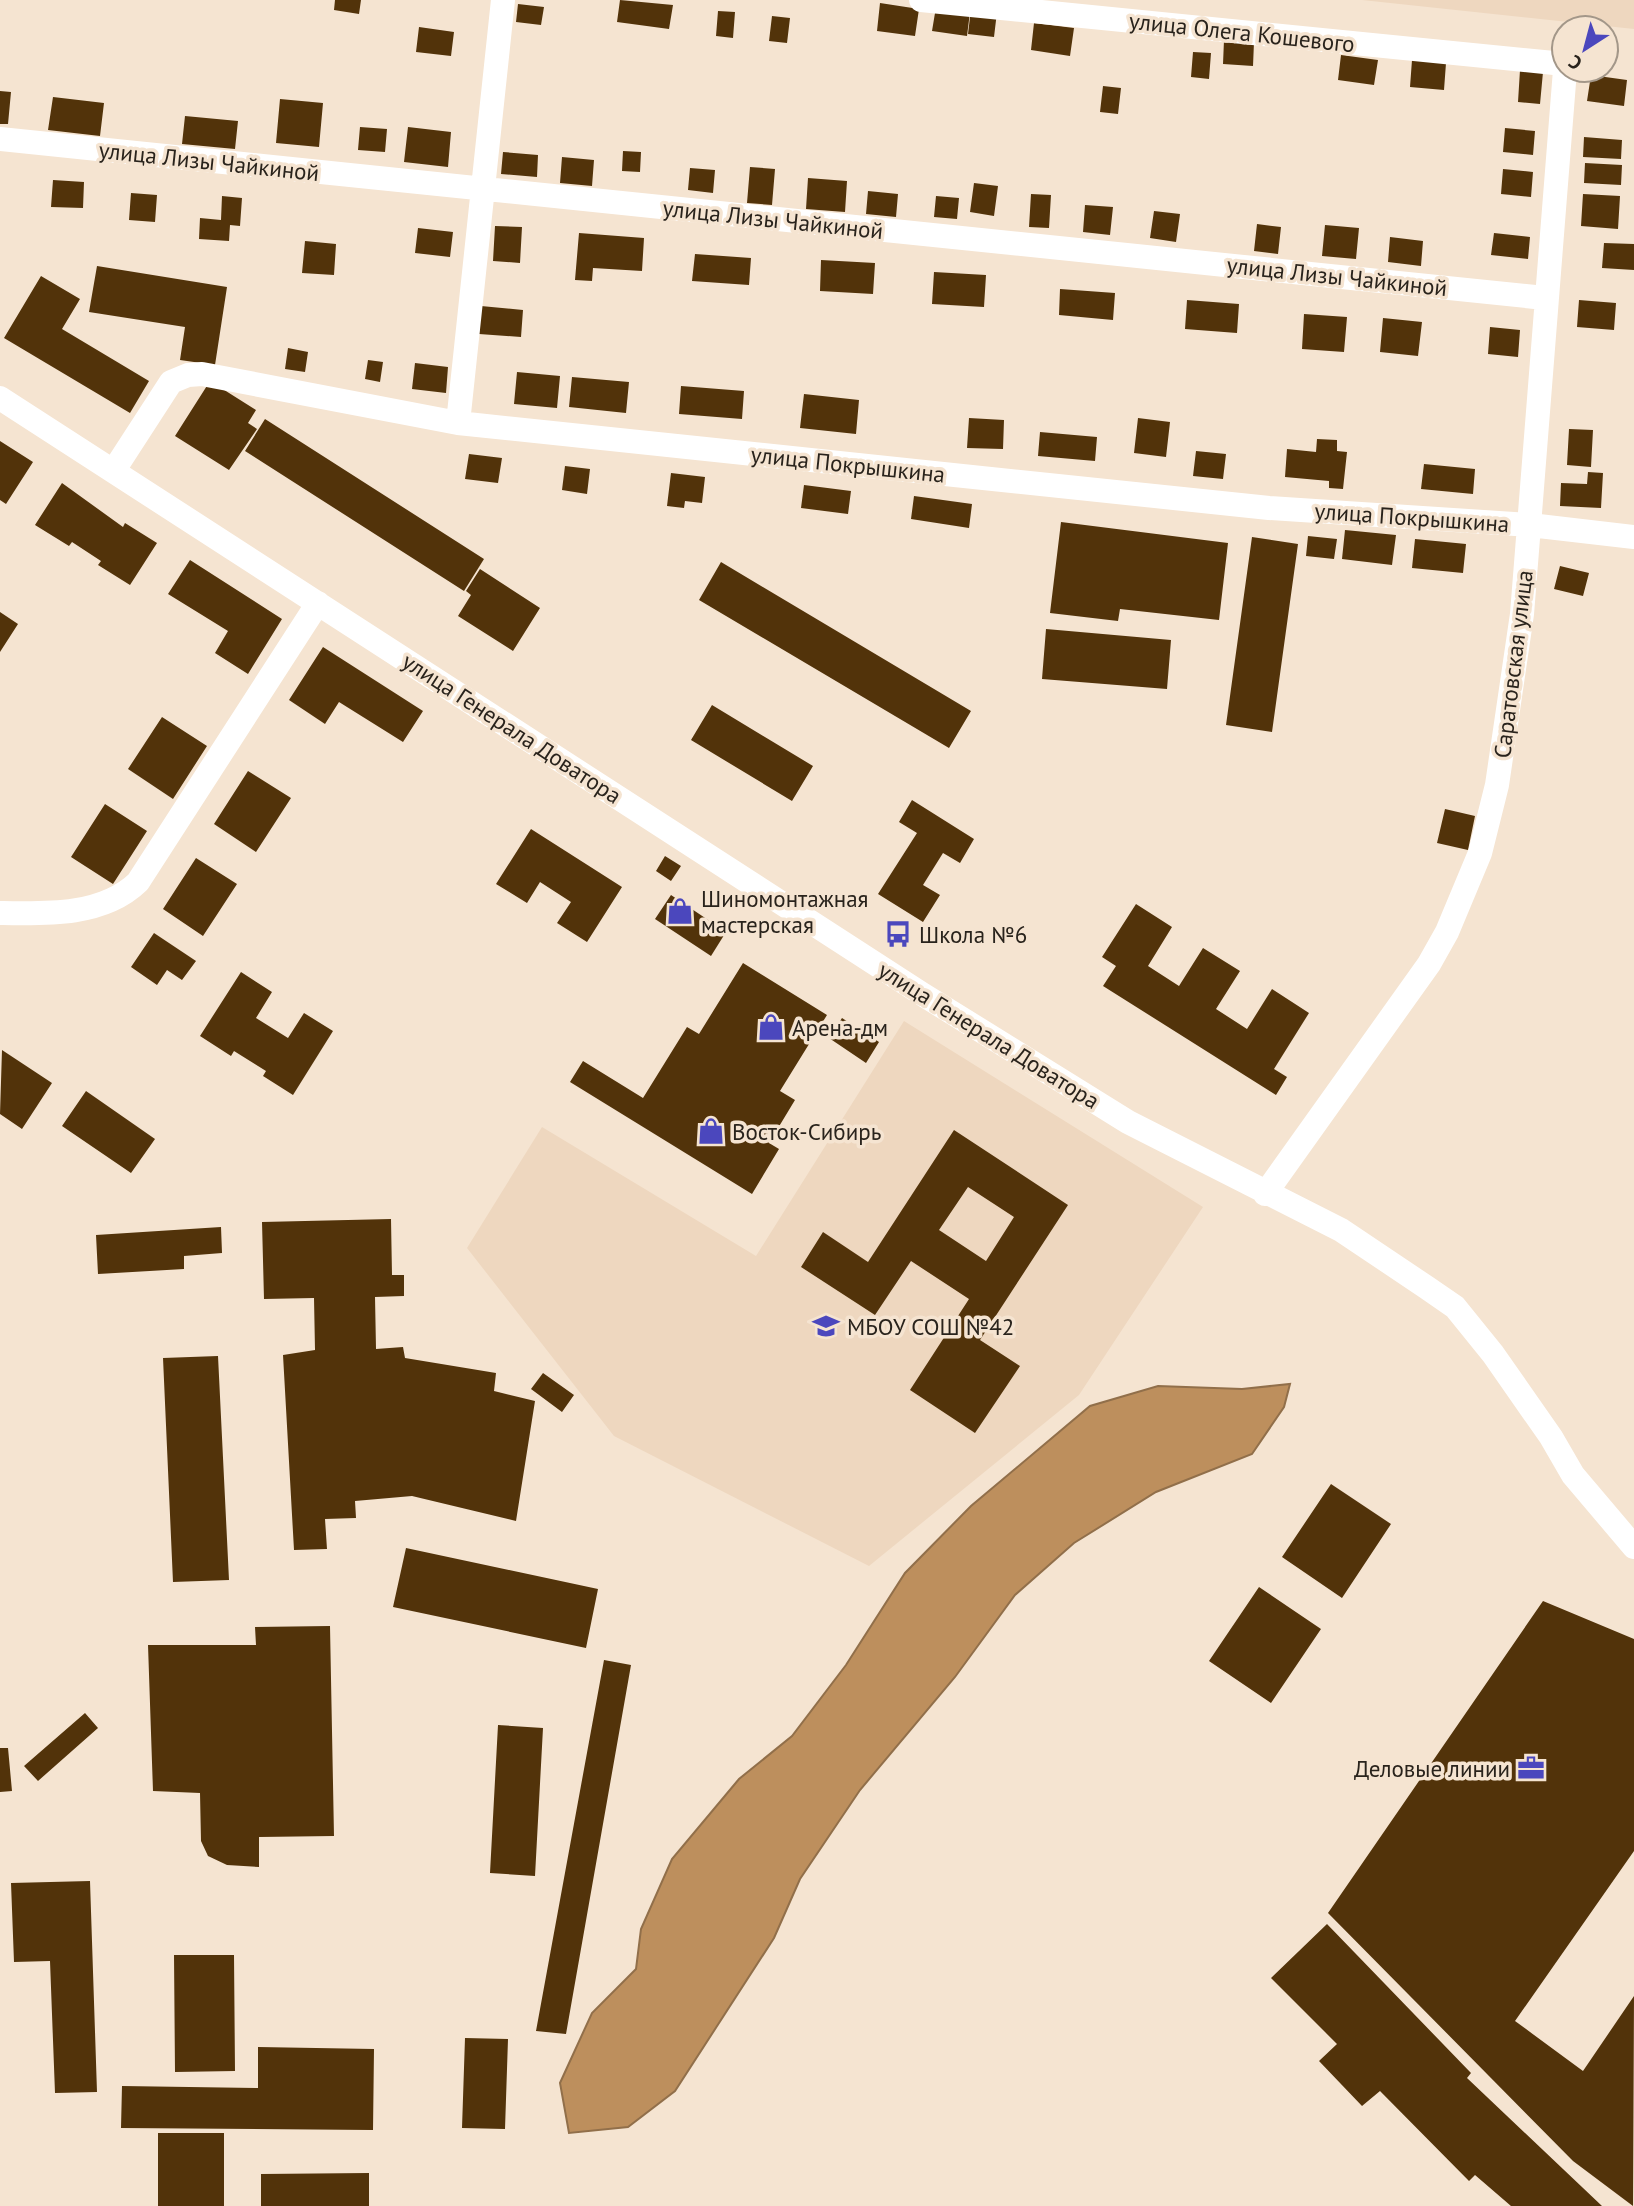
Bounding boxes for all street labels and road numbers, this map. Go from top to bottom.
street label: улица Олега Кошевого [1128,6,1356,58]
street label: улица Лизы Чайкиной [97,135,321,187]
street label: улица Лизы Чайкиной [661,193,885,245]
street label: улица Лизы Чайкиной [1225,250,1449,302]
street label: улица Покрышкина [749,439,947,489]
street label: улица Покрышкина [1314,496,1510,538]
street label: Саратовская улица [1487,568,1539,760]
street label: улица Генерала Доватора [397,646,627,810]
street label: улица Генерала Доватора [873,955,1105,1115]

